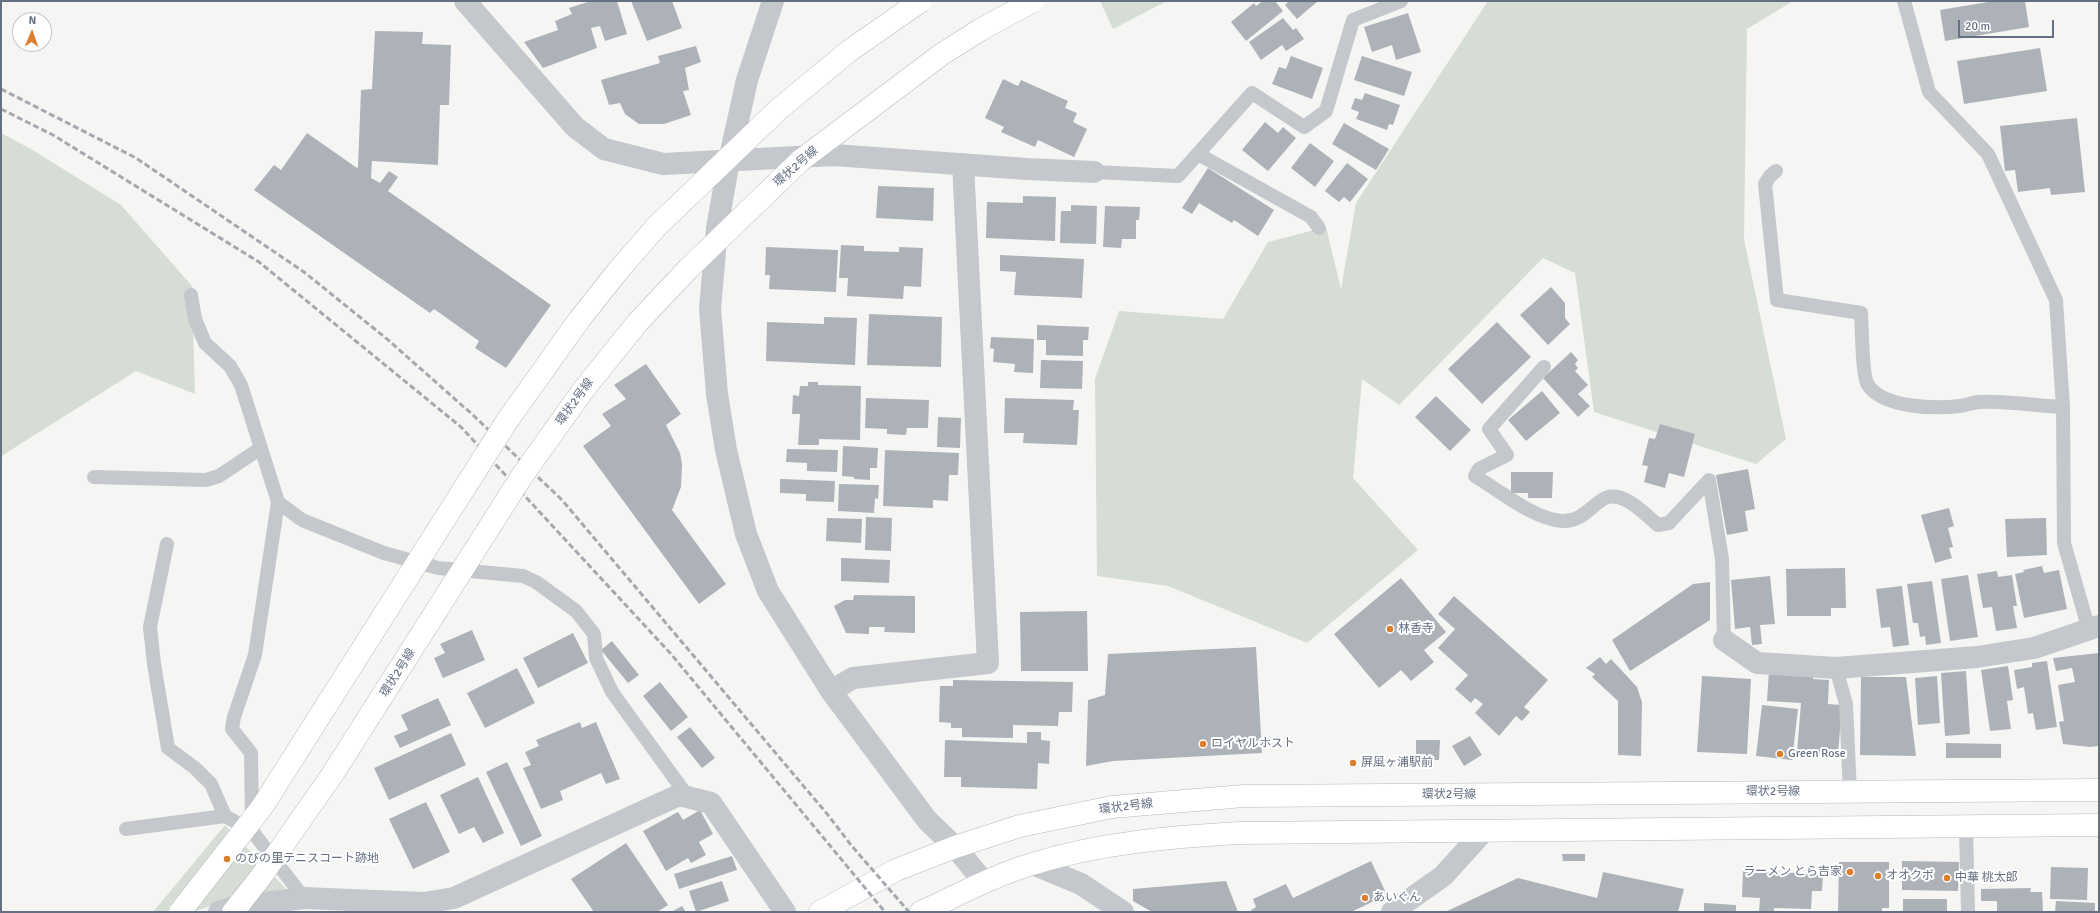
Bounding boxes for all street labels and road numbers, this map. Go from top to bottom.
street label: 環状2号線 [771,144,821,190]
street label: 環状2号線 [553,376,597,428]
street label: 環状2号線 [377,646,419,700]
street label: 環状2号線 [1746,785,1800,799]
street label: 環状2号線 [1422,788,1476,802]
street label: 環状2号線 [1098,797,1154,817]

